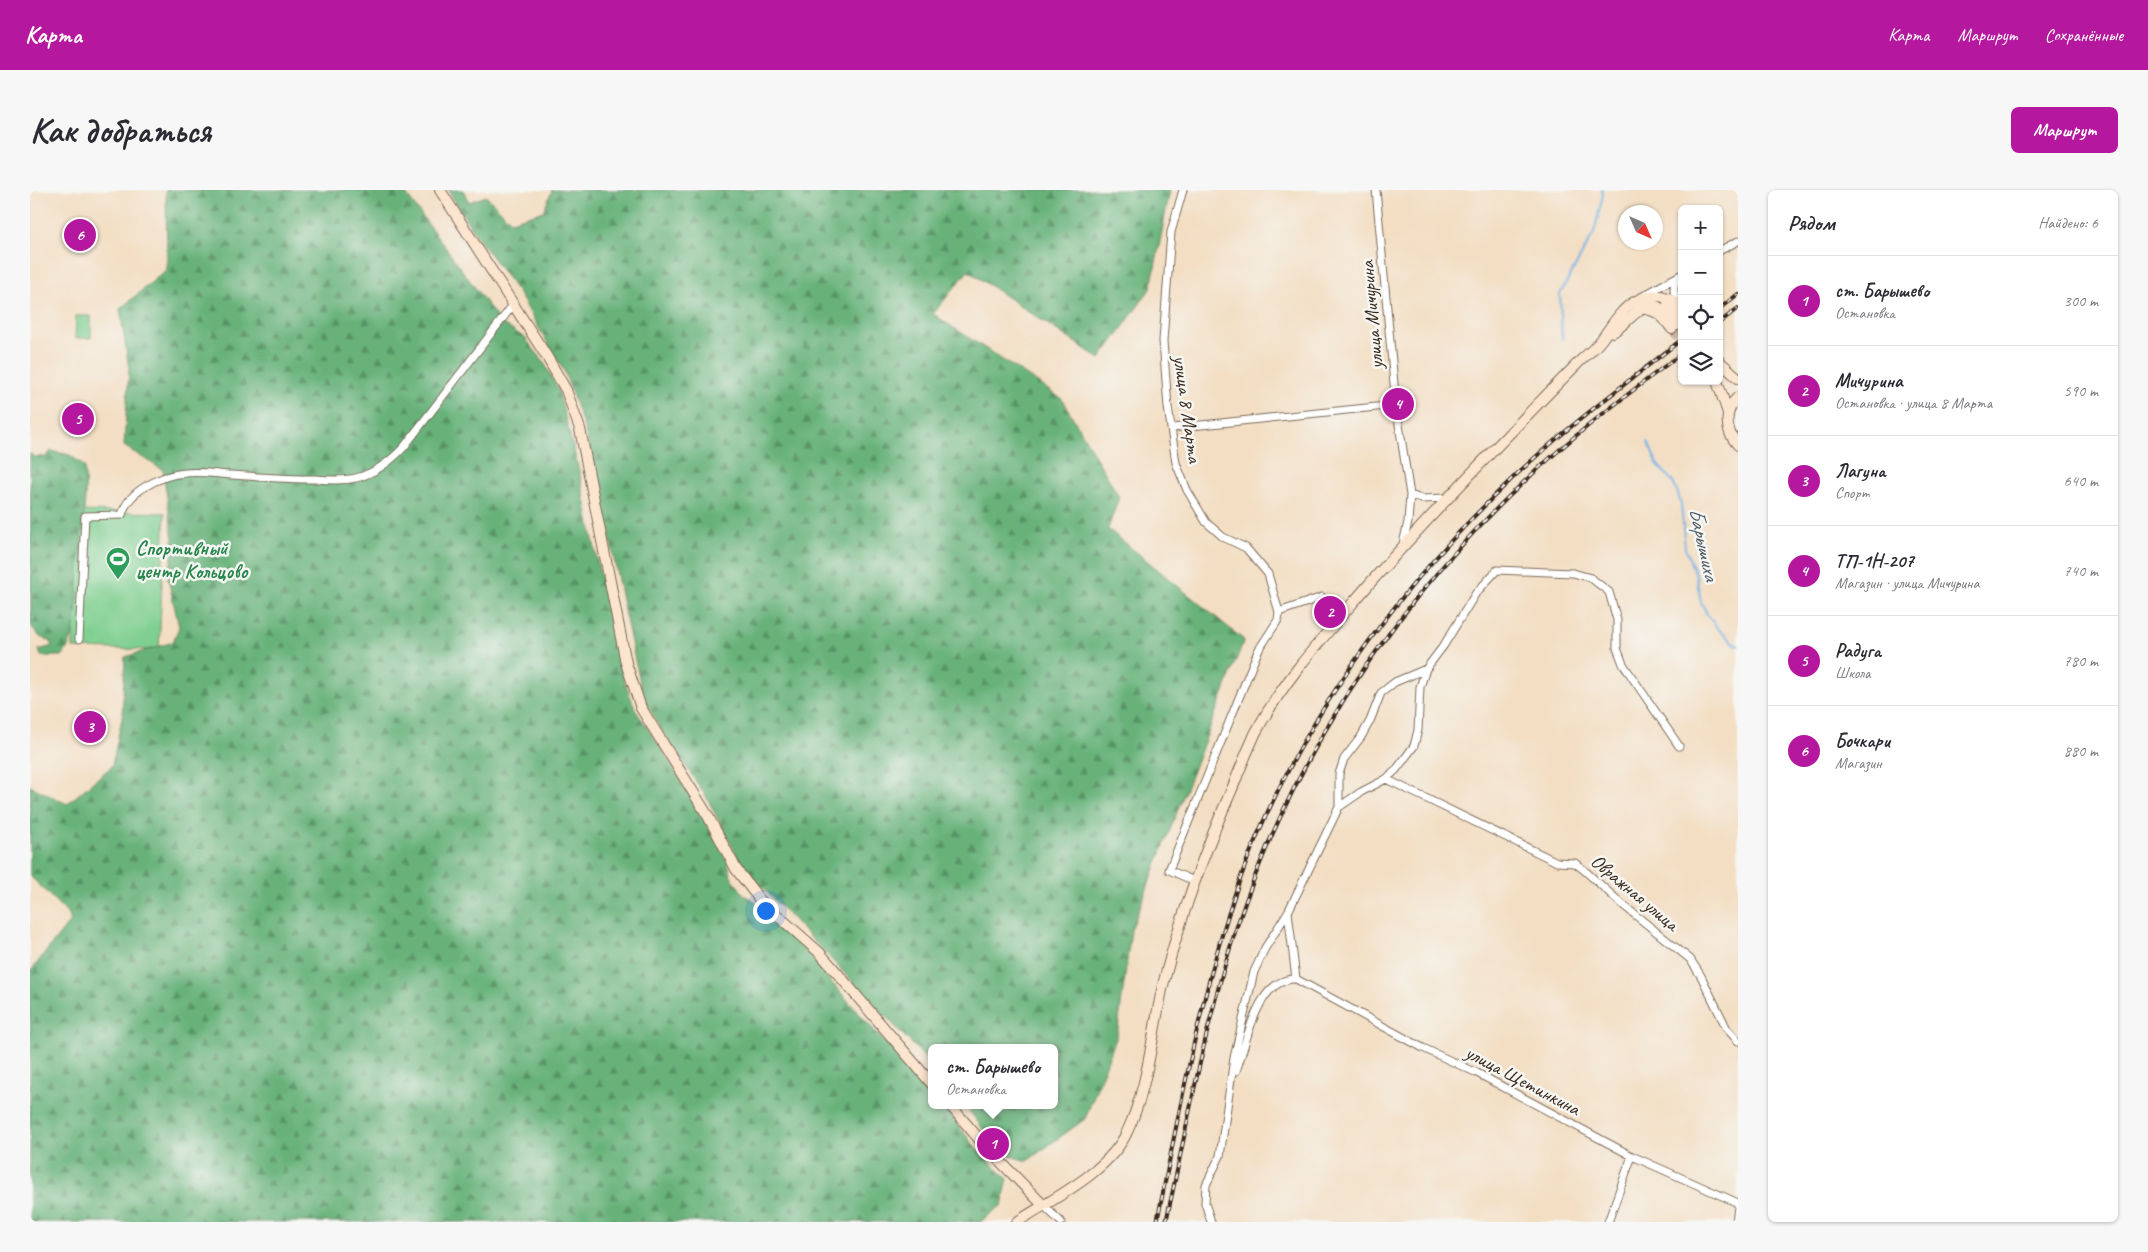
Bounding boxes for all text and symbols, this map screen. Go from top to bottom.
text: Карта [25,20,82,50]
text: Карта [1888,24,1929,46]
text: Маршрут [1957,24,2017,46]
text: Сохранённые [2045,24,2123,46]
button: Маршрут [2011,107,2118,153]
text: Как добраться [30,108,211,153]
north arrow [1618,205,1663,250]
map controls [1678,205,1723,385]
button: + [1678,205,1723,250]
text: Рядом [1788,210,1835,236]
text: Найдено: 6 [2038,213,2098,233]
pin: 6 [64,216,96,254]
button: − [1678,250,1723,295]
street label: улица Мичурина [1354,258,1389,371]
text: ст. Барышево [1835,279,1929,303]
text: 1 [1800,291,1808,311]
text: 300 m [2064,291,2098,311]
button: locate [1678,295,1723,340]
text: Остановка [1835,303,1895,323]
button: layers [1678,340,1723,385]
street label: улица 8 Марта [1167,353,1208,466]
text: Мичурина [1835,369,1903,393]
text: 2 [1800,381,1808,401]
text: 590 m [2064,381,2098,401]
pin: 4 [1382,385,1414,423]
text: Остановка · улица 8 Марта [1835,393,1992,413]
pin: 5 [62,400,94,438]
text: Лагуна [1835,459,1885,483]
text: 3 [1800,471,1808,491]
text: 640 m [2064,471,2098,491]
text: Спорт [1835,483,1870,503]
water label: Барышиха [1683,505,1726,585]
place label: Спортивный центр Кольцово [136,536,249,584]
sports icon: Спортивный центр Кольцово [105,546,131,580]
text: ТП-1Н-207 [1835,549,1914,573]
text: 4 [1800,561,1808,581]
text: 740 m [2064,561,2098,581]
text: Магазин · улица Мичурина [1835,573,1979,593]
pin: 2 [1314,593,1346,631]
text: Радуга [1835,639,1881,663]
text: 5 [1801,651,1807,671]
text: 780 m [2064,651,2098,671]
text: Школа [1835,663,1870,683]
pin: 3 [74,708,106,746]
text: Бочкари [1835,729,1890,753]
text: 6 [1800,741,1808,761]
text: 880 m [2064,741,2098,761]
text: Магазин [1835,753,1882,773]
street label: Овражная улица [1586,848,1685,937]
your location [753,898,779,924]
street label: улица Щетинкина [1460,1039,1586,1122]
popup [928,1044,1058,1109]
text: ст. Барышево [946,1055,1040,1079]
text: Остановка [946,1079,1006,1099]
pin: 1 [977,1125,1009,1163]

